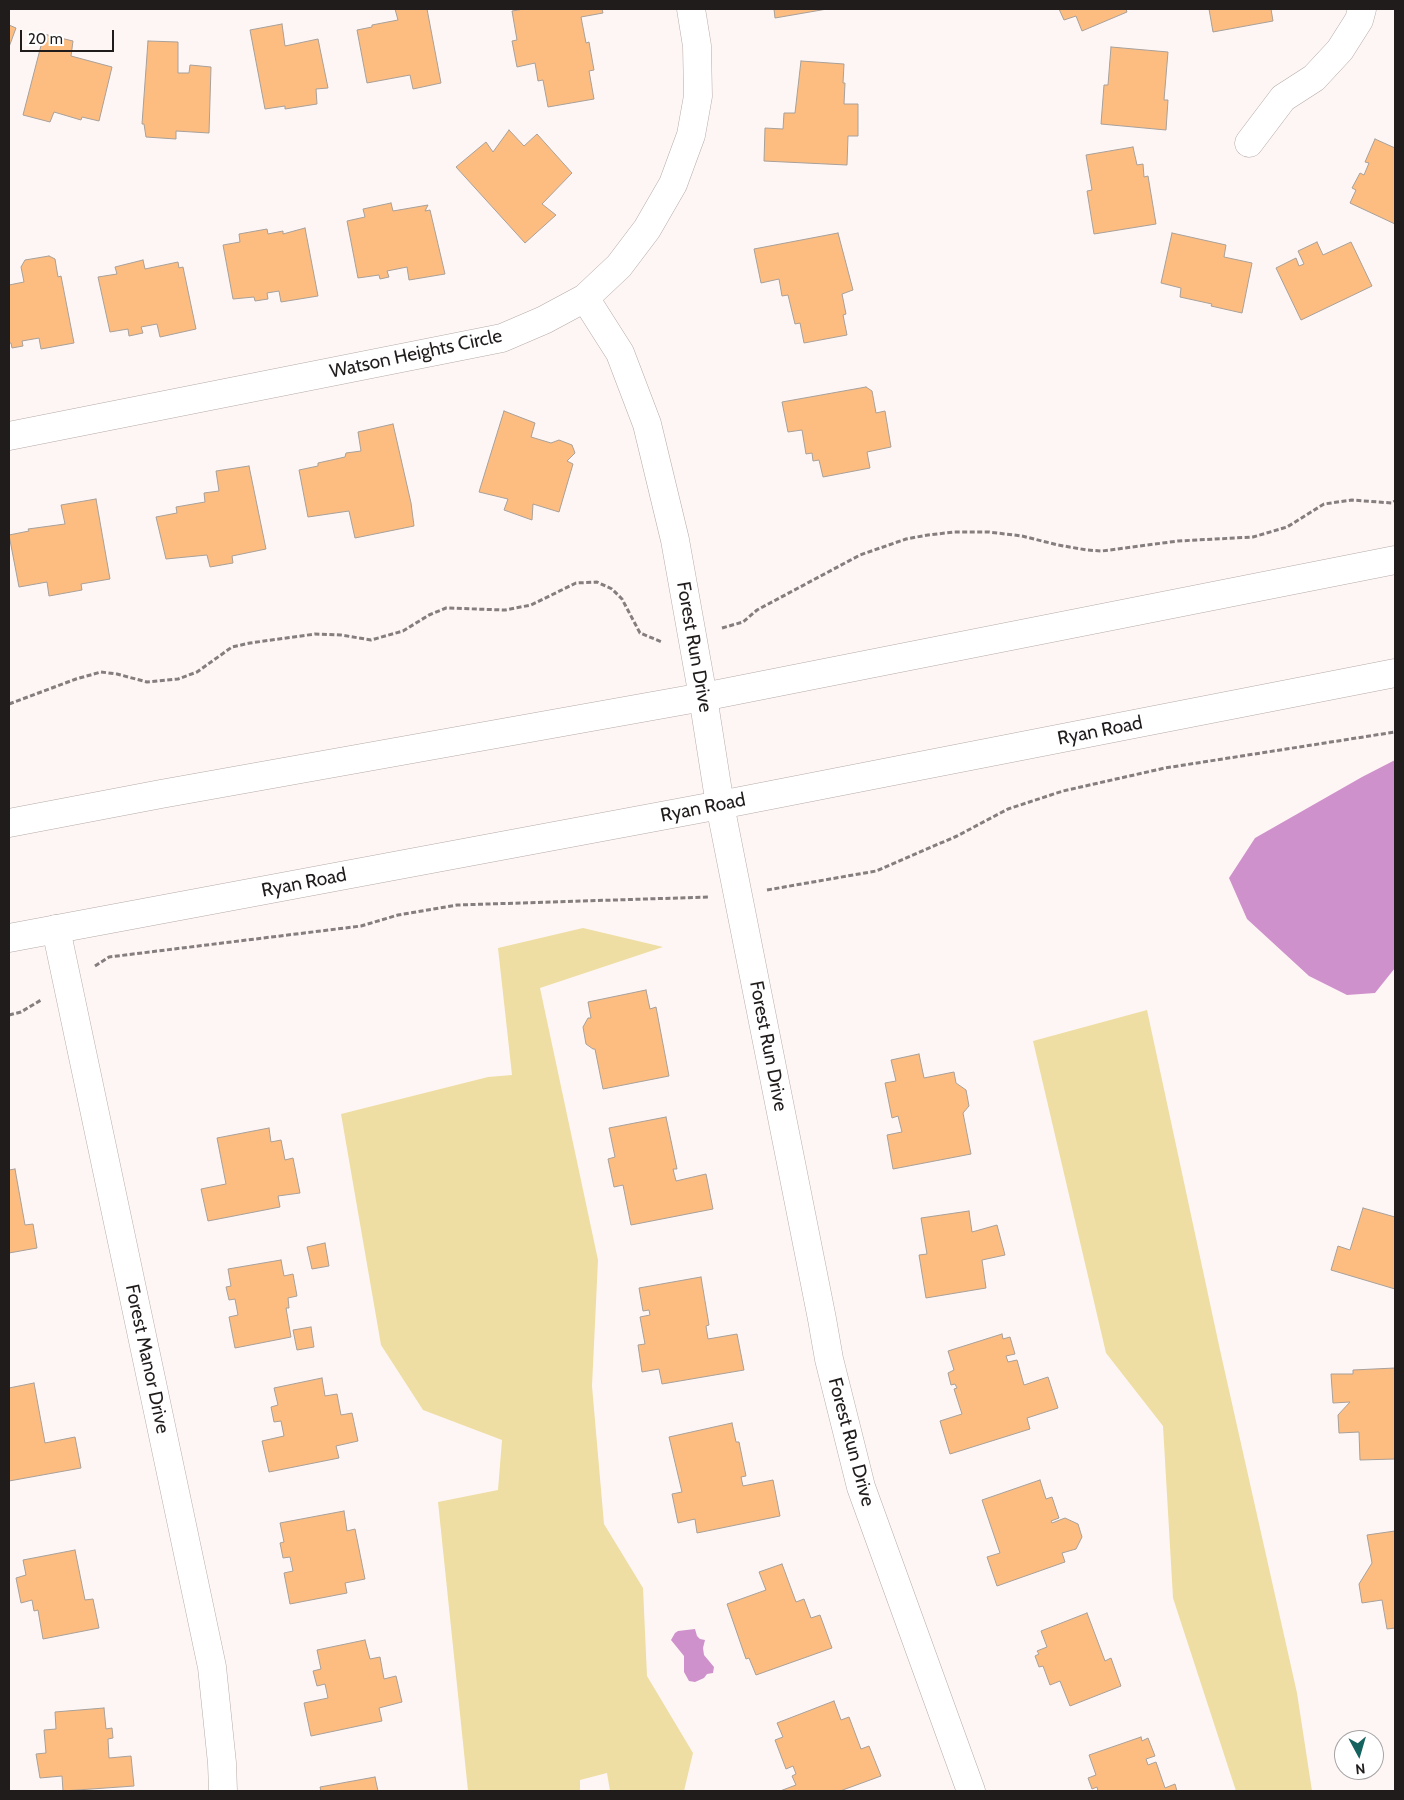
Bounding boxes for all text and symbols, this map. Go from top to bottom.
scale bar [22,20,116,52]
text: 20 m [28,30,63,48]
street label: Watson Heights Circle [328,325,504,383]
street label: Forest Run Drive [671,580,717,714]
street label: Ryan Road [1056,712,1144,750]
street label: Ryan Road [659,789,747,827]
street label: Ryan Road [260,864,348,902]
street label: Forest Run Drive [744,979,792,1113]
street label: Forest Manor Drive [120,1282,174,1436]
street label: Forest Run Drive [823,1375,879,1509]
north arrow [1334,1730,1384,1780]
text: N [1355,1759,1366,1778]

